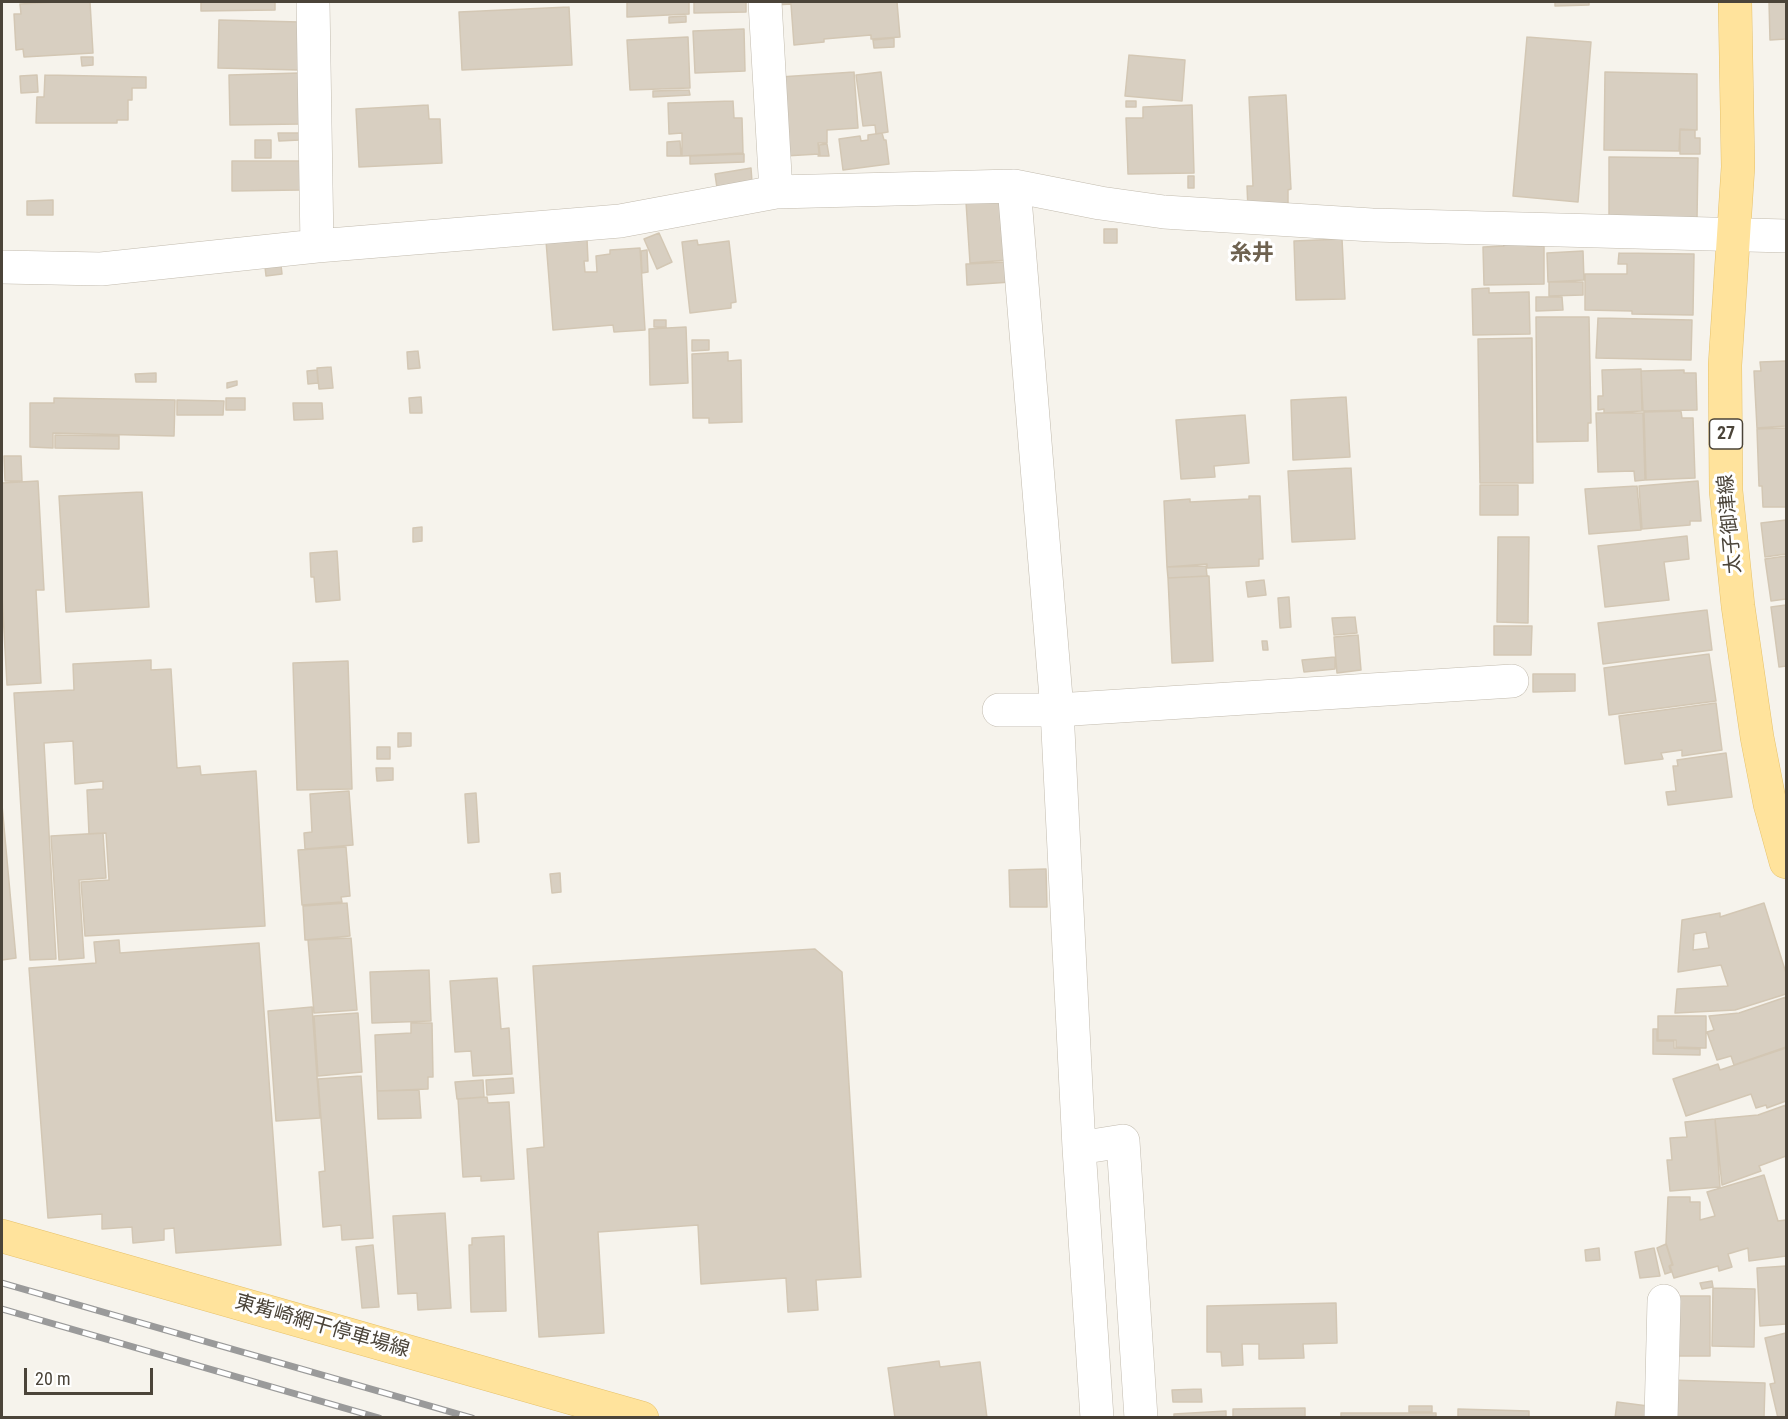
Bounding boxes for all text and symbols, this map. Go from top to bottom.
district label: 糸井 [1230,241,1274,267]
road number: 27 [1710,419,1742,449]
street label: 太子御津線 [1715,473,1747,575]
street label: 東觜崎網干停車場線 [232,1291,412,1363]
scale bar [27,1356,156,1394]
text: 20 m [35,1368,70,1389]

